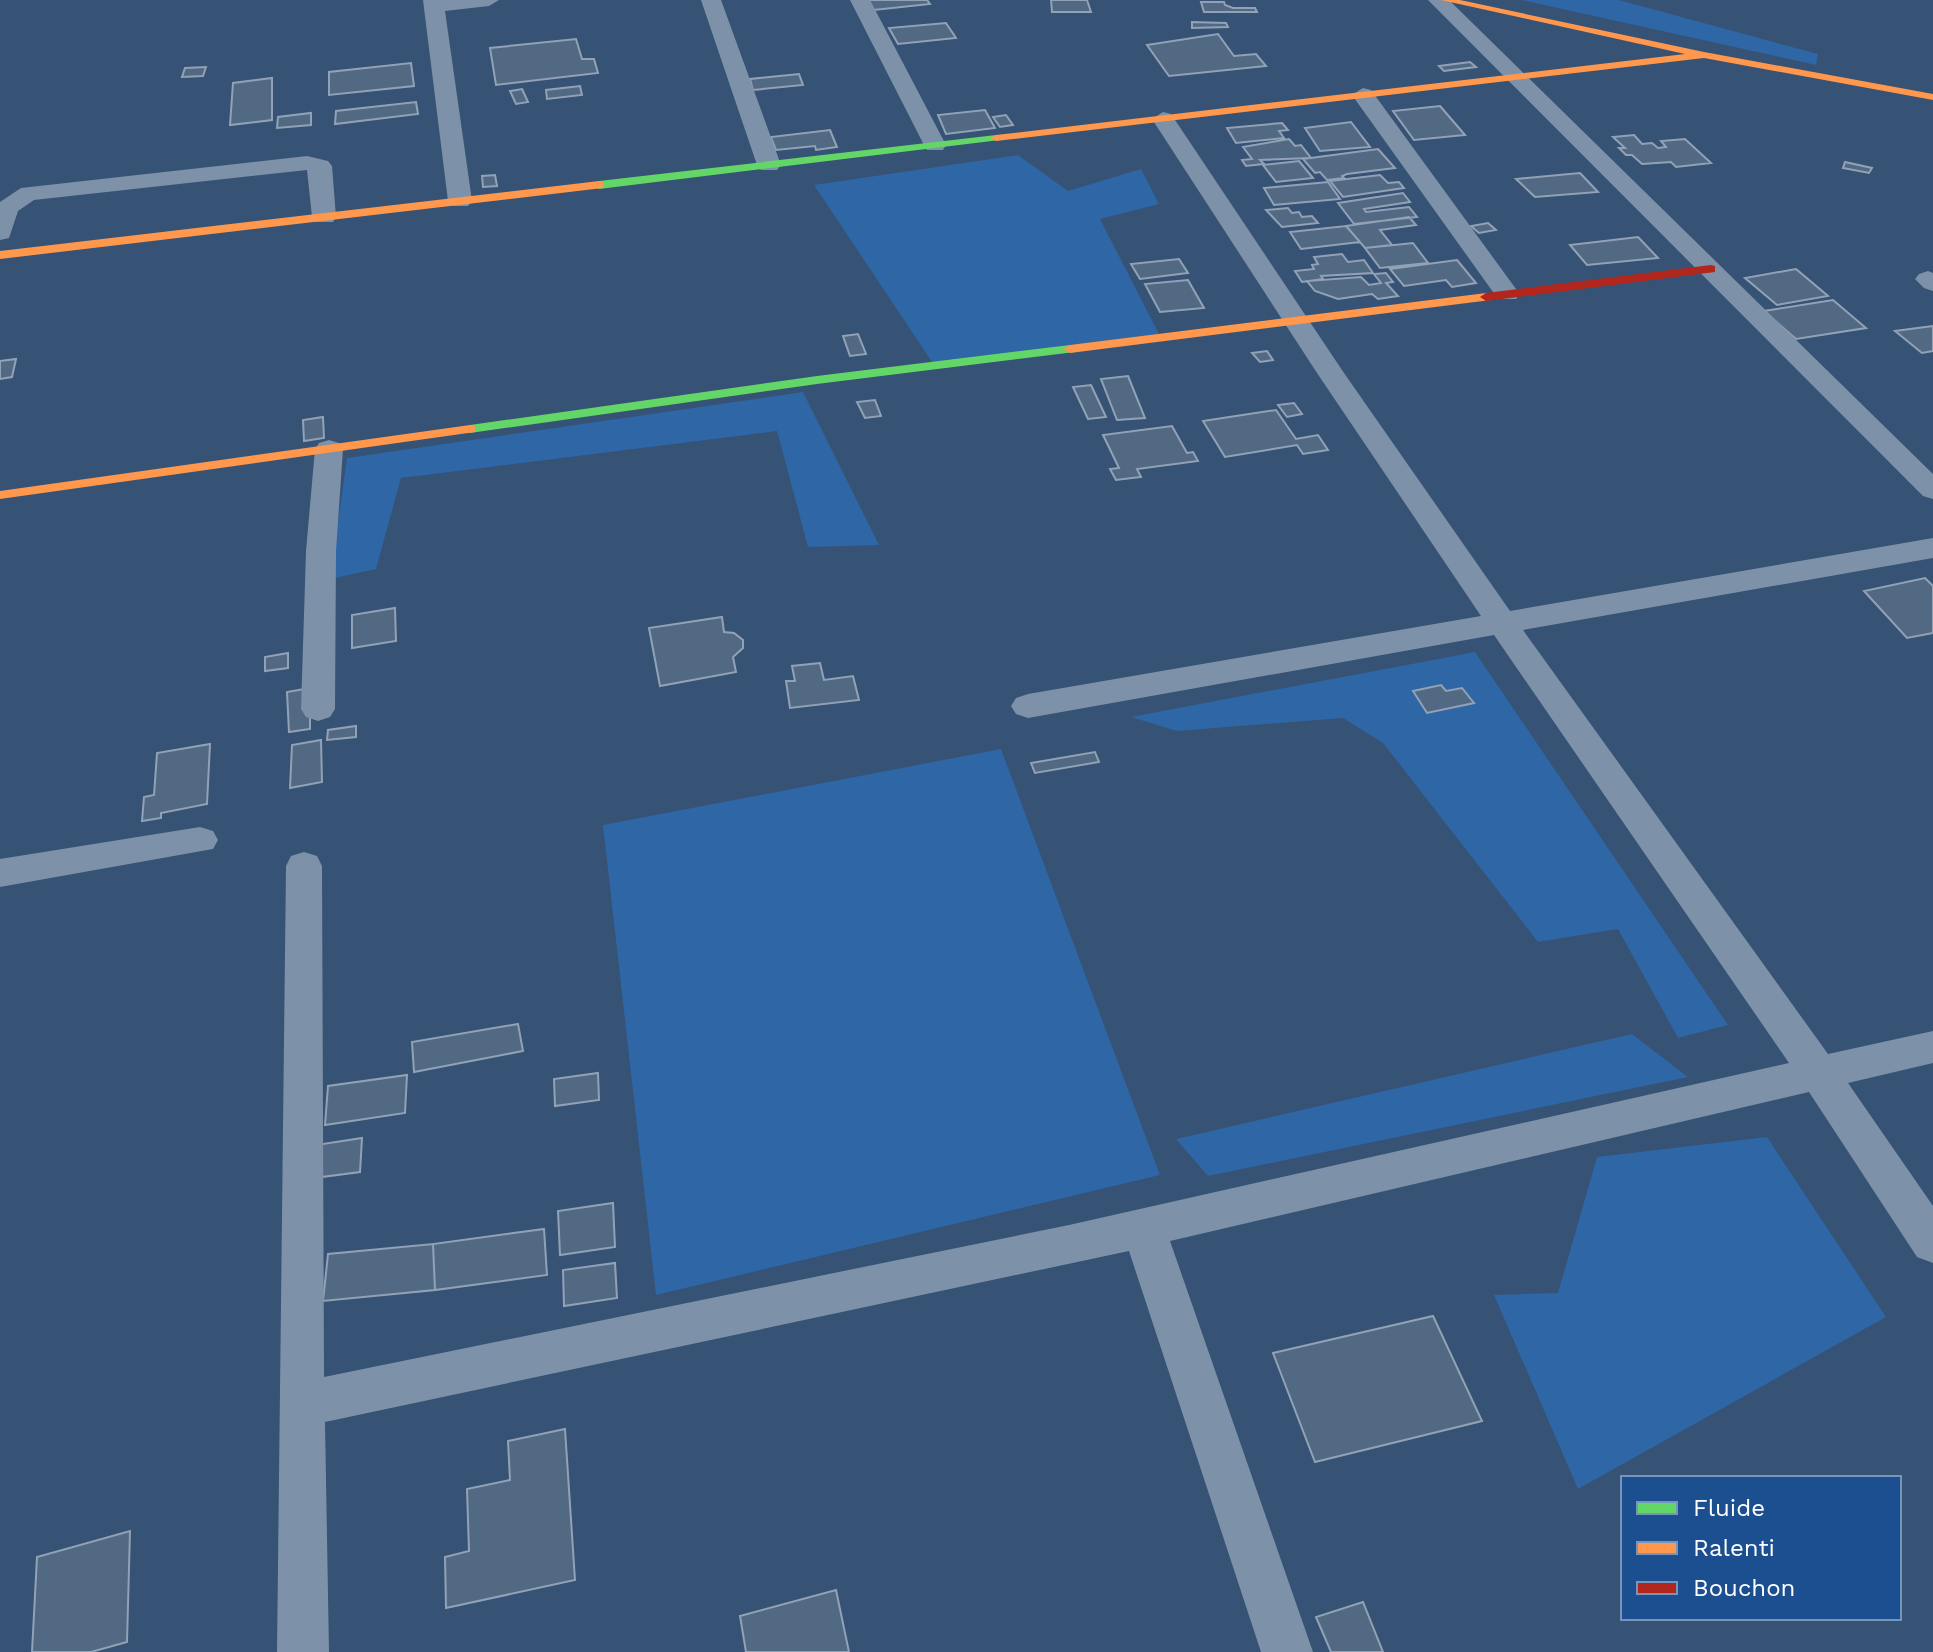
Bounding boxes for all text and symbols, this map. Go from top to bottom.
legend [1621,1476,1901,1620]
text: Fluide [1693,1494,1765,1522]
text: Ralenti [1693,1534,1775,1562]
text: Bouchon [1693,1574,1795,1602]

